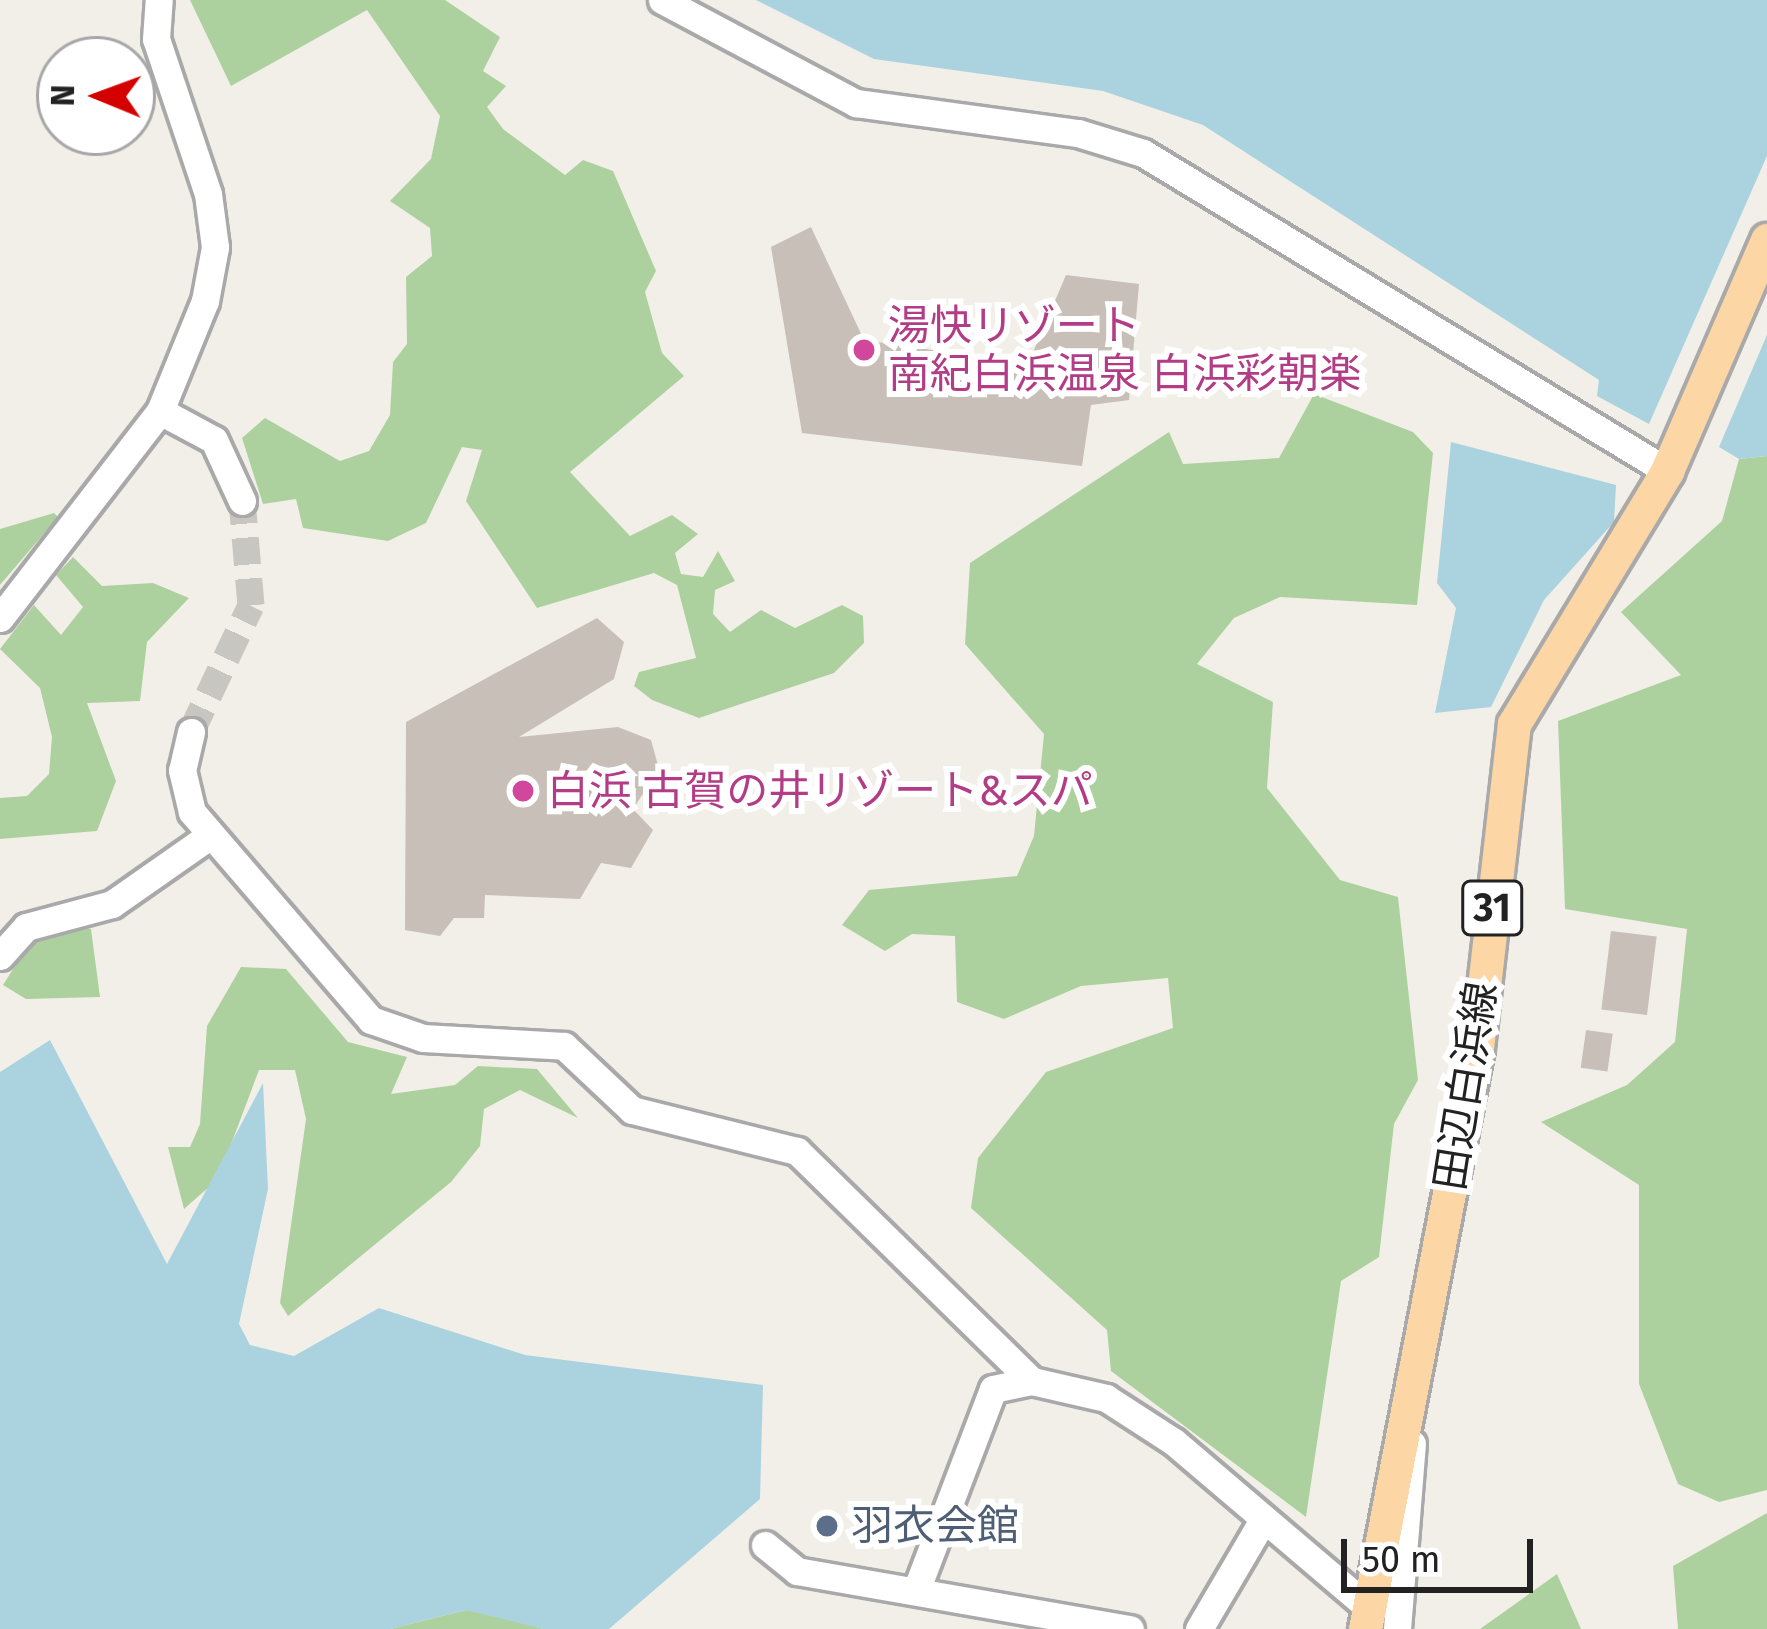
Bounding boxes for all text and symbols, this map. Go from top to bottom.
north arrow [36,36,156,156]
text: N [43,84,83,107]
place label: 湯快リゾート 南紀白浜温泉 白浜彩朝楽 [888,301,1361,400]
marker: 湯快リゾート 南紀白浜温泉 白浜彩朝楽 [851,337,877,363]
place label: 白浜 古賀の井リゾート&スパ [547,766,1093,816]
marker: 白浜 古賀の井リゾート&スパ [510,778,536,804]
road number: 31 [1459,875,1525,941]
street label: 田辺白浜線 [1425,978,1507,1194]
place label: 羽衣会館 [851,1501,1019,1551]
marker: 羽衣会館 [814,1513,840,1539]
scale bar [1347,1515,1539,1589]
text: 50 m [1362,1538,1441,1582]

